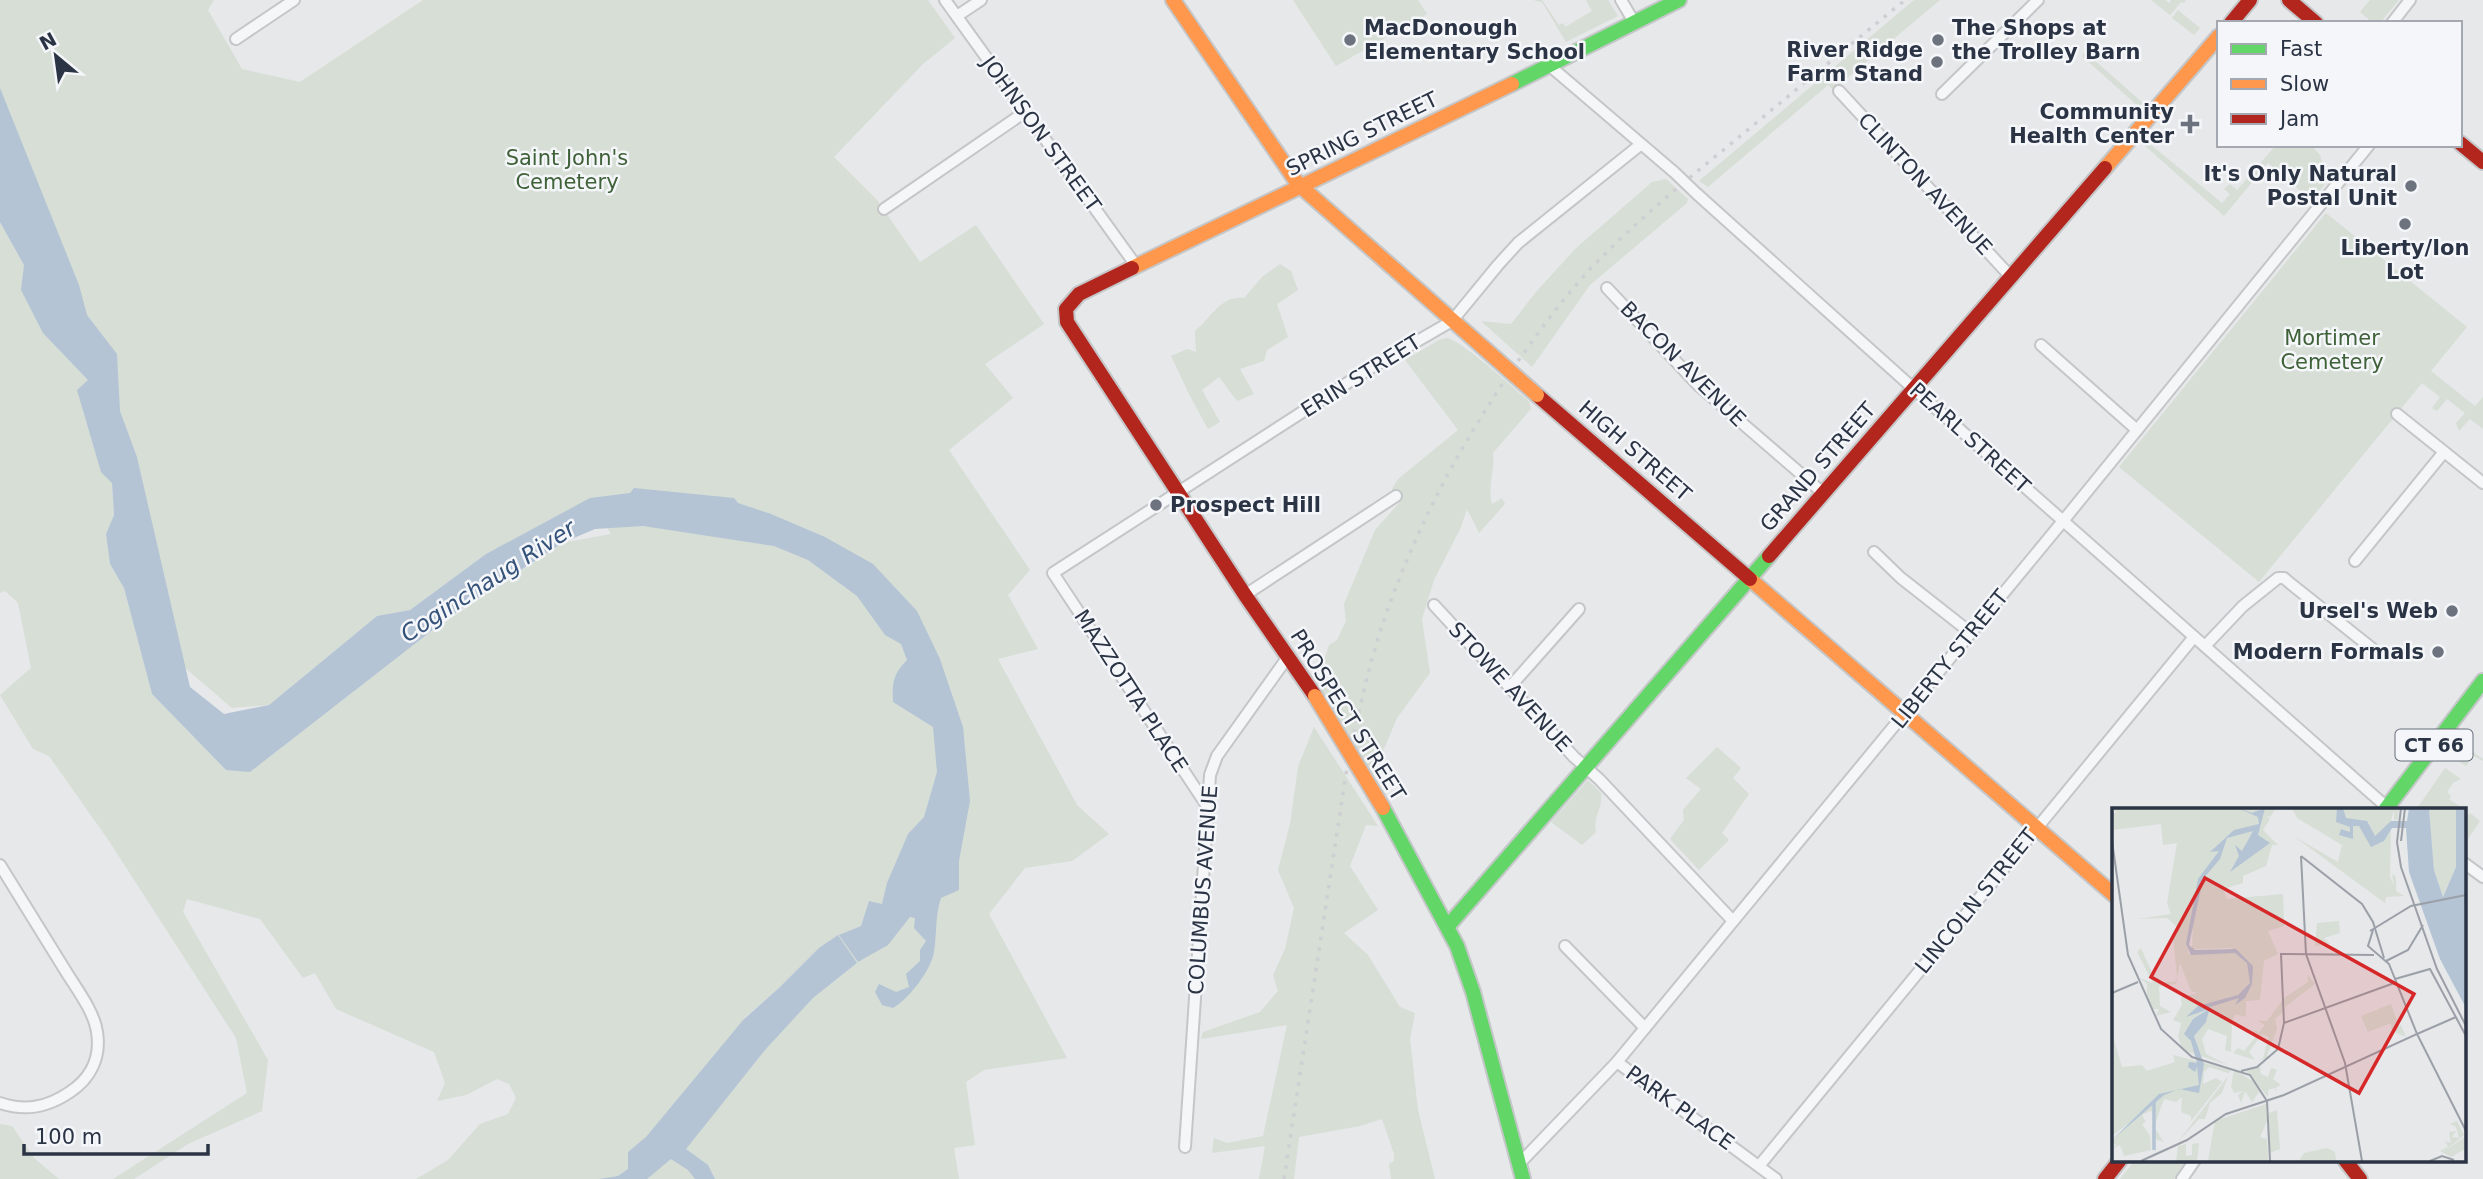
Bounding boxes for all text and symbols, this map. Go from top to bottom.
place label: MacDonough Elementary School [1364,16,1585,64]
place label: The Shops at the Trolley Barn [1952,16,2140,64]
north arrow [21,21,91,91]
legend [2217,21,2462,147]
text: N [35,28,60,55]
marker: MacDonough Elementary School [1342,32,1358,48]
marker: The Shops at the Trolley Barn [1930,32,1946,48]
text: Fast [2280,37,2322,61]
place label: River Ridge Farm Stand [1786,38,1923,86]
street label: JOHNSON STREET [975,50,1106,217]
marker: River Ridge Farm Stand [1929,54,1945,70]
text: Slow [2280,72,2329,96]
street label: SPRING STREET [1282,87,1442,181]
place label: Community Health Center [2009,100,2175,148]
text: Jam [2278,107,2320,131]
street label: CLINTON AVENUE [1853,108,1997,260]
marker: Community Health Center [2180,114,2200,134]
park label: Saint John's Cemetery [506,146,628,194]
place label: It's Only Natural Postal Unit [2203,162,2397,210]
marker: It's Only Natural Postal Unit [2403,178,2419,194]
marker: Liberty/Ion Lot [2397,216,2413,232]
place label: Liberty/Ion Lot [2341,236,2469,284]
street label: BACON AVENUE [1615,296,1751,432]
park label: Mortimer Cemetery [2280,326,2384,374]
street label: ERIN STREET [1297,330,1425,422]
street label: PEARL STREET [1905,378,2035,498]
street label: HIGH STREET [1574,396,1696,506]
street label: GRAND STREET [1755,397,1881,536]
place label: Prospect Hill [1170,493,1321,517]
marker: Prospect Hill [1148,497,1164,513]
water label: Coginchaug River [396,514,582,647]
street label: LIBERTY STREET [1887,585,2013,733]
place label: Ursel's Web [2299,599,2438,623]
marker: Ursel's Web [2444,603,2460,619]
street label: MAZZOTTA PLACE [1069,605,1193,777]
street label: STOWE AVENUE [1444,617,1576,757]
street label: PROSPECT STREET [1286,625,1411,805]
place label: Modern Formals [2233,640,2424,664]
marker: Modern Formals [2430,644,2446,660]
road number: CT 66 [2396,730,2472,760]
street label: COLUMBUS AVENUE [1184,784,1222,996]
inset map [2112,808,2466,1162]
street label: LINCOLN STREET [1910,824,2042,978]
street label: PARK PLACE [1621,1061,1739,1155]
scale bar [24,1112,208,1156]
text: 100 m [35,1125,102,1149]

